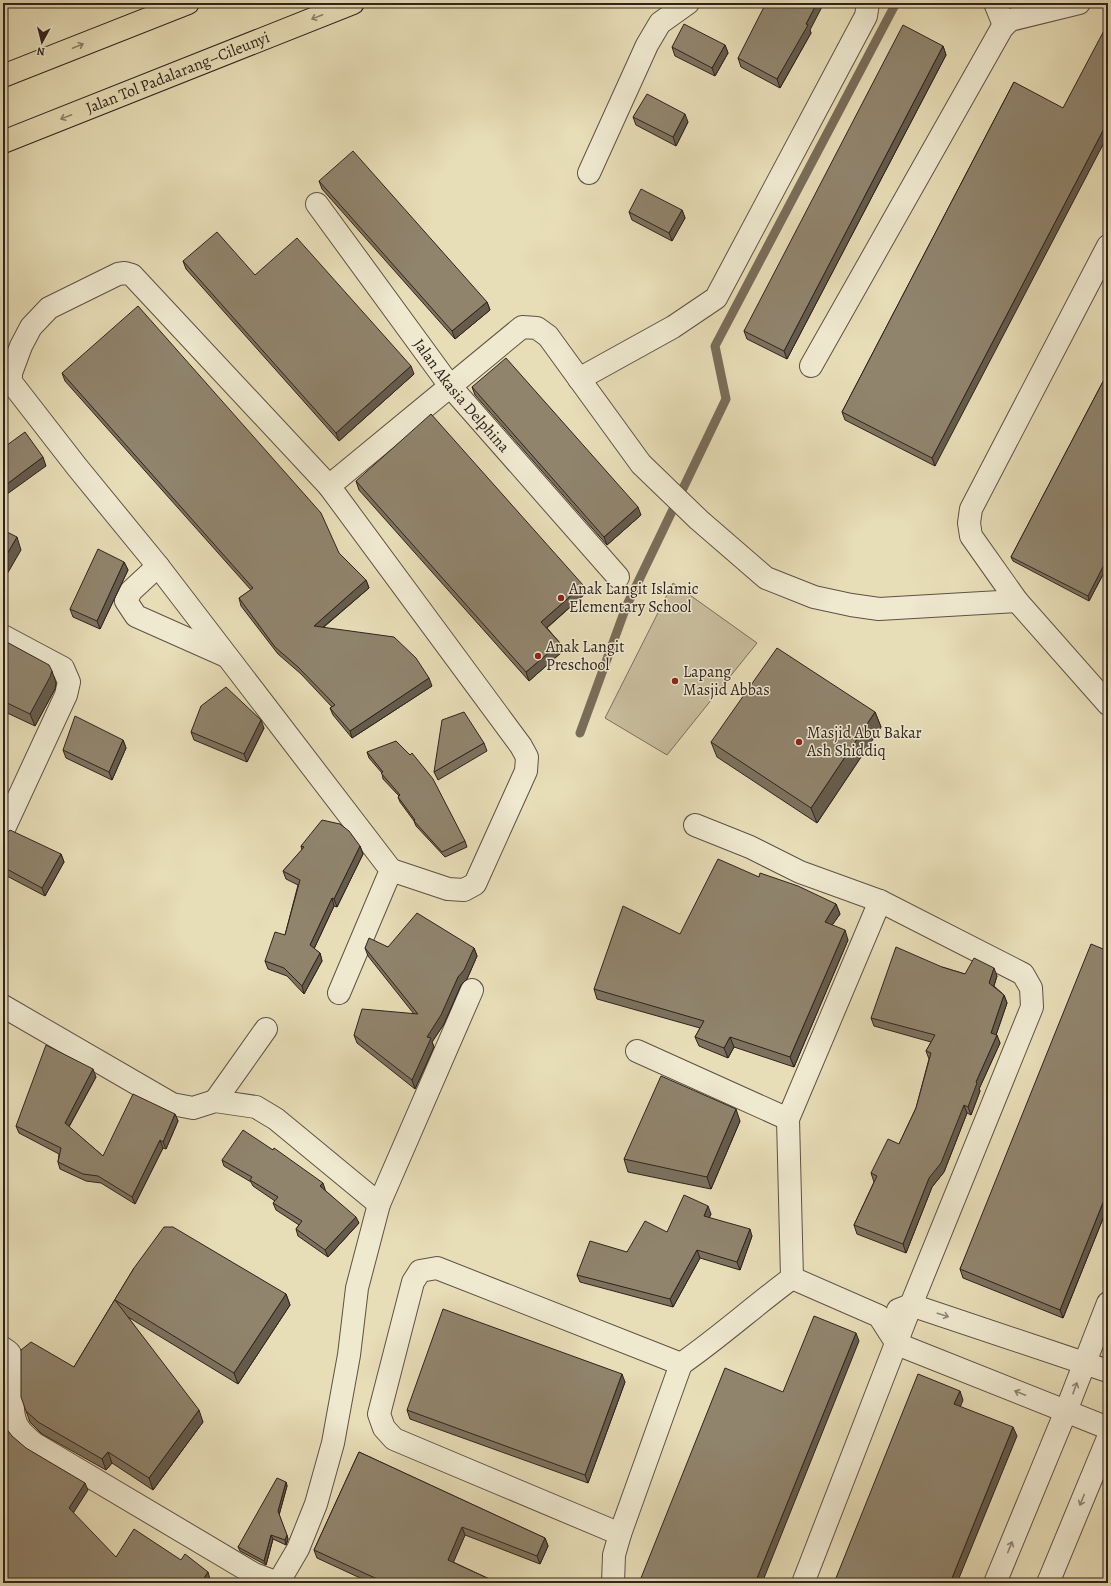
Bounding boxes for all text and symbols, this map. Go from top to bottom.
one-way arrow [311,14,323,22]
north arrow [22,22,62,62]
street label: Jalan Tol Padalarang–Cileunyi [83,26,273,119]
one-way arrow [72,42,84,50]
text: N [36,43,46,59]
one-way arrow [60,114,72,122]
street label: Jalan Akasia Delphina [408,334,515,458]
place label: Anak Langit Islamic Elementary School [568,578,699,618]
marker: Anak Langit Islamic Elementary School [556,593,566,603]
place label: Anak Langit Preschool [545,636,625,676]
marker: Anak Langit Preschool [533,651,543,661]
place label: Lapang Masjid Abbas [683,661,770,701]
marker: Lapang Masjid Abbas [670,676,680,686]
place label: Masjid Abu Bakar Ash Shiddiq [806,722,922,762]
marker: Masjid Abu Bakar Ash Shiddiq [794,737,804,747]
one-way arrow [937,1312,949,1320]
one-way arrow [1071,1382,1079,1394]
one-way arrow [1014,1388,1026,1396]
one-way arrow [1078,1493,1086,1505]
one-way arrow [1007,1541,1015,1553]

